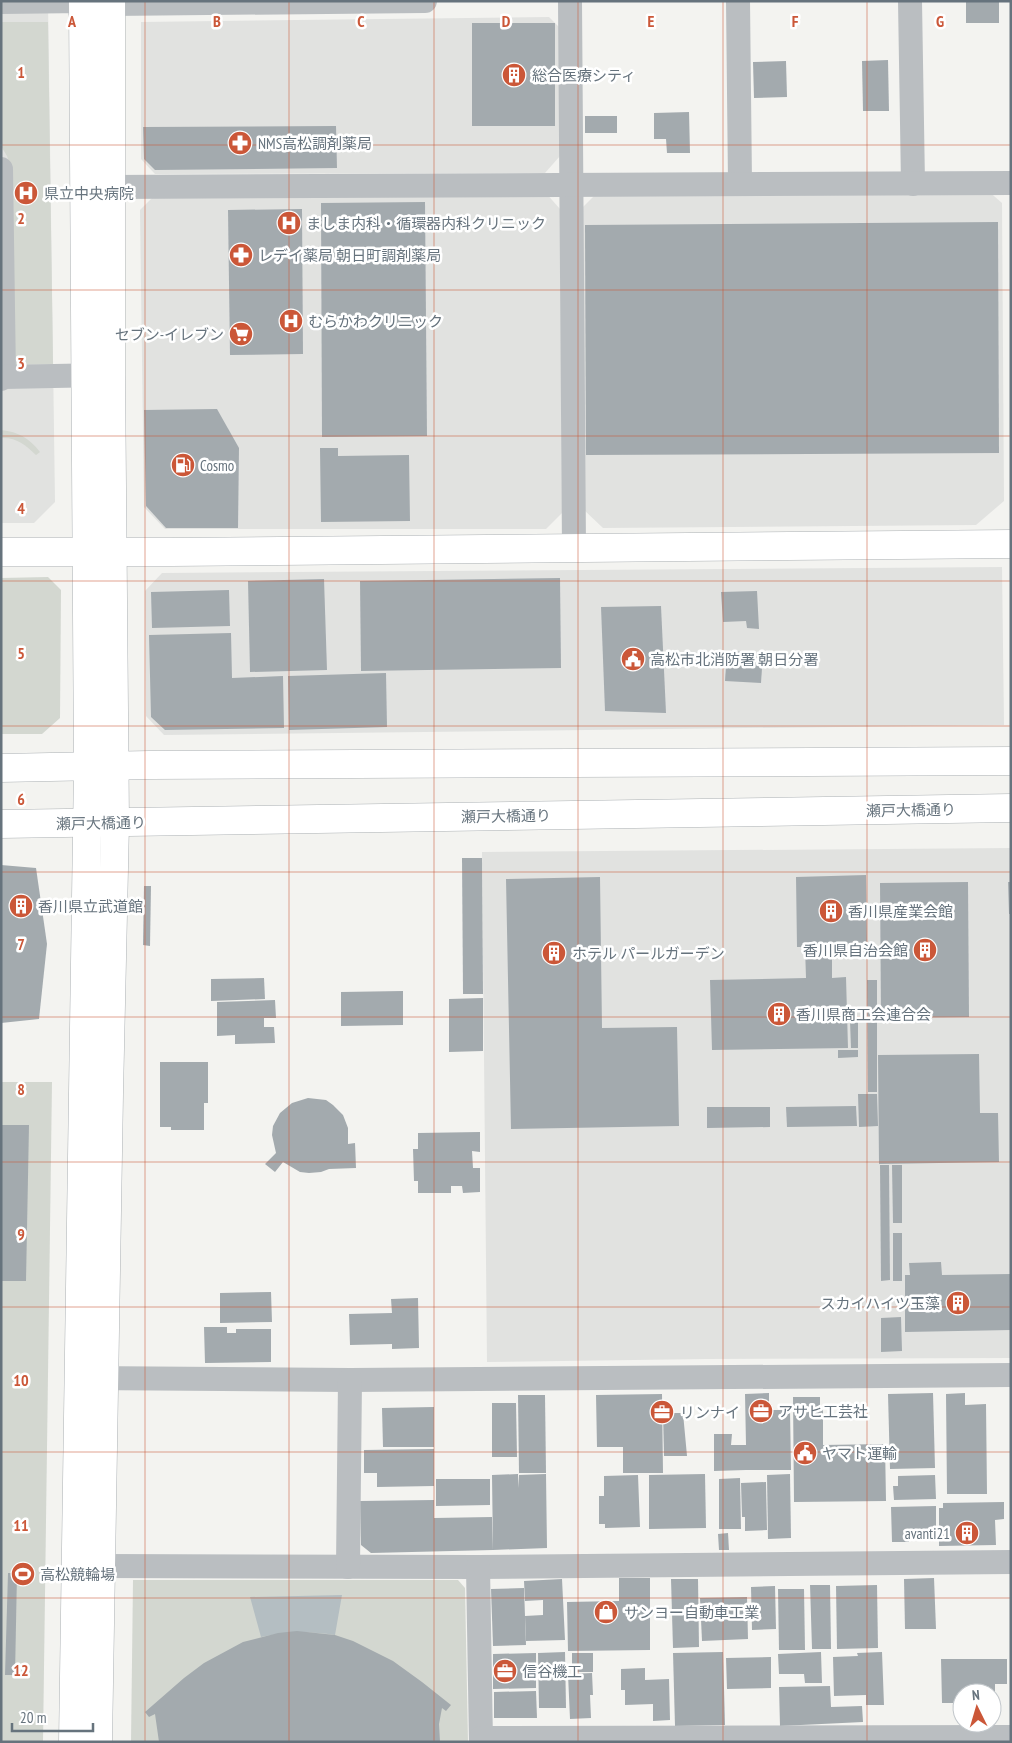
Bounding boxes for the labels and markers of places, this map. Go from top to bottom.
building icon: 総合医療シティ [501,62,527,88]
place label: 総合医療シティ [532,66,636,85]
pharmacy icon: NMS高松調剤薬局 [227,130,253,156]
place label: NMS高松調剤薬局 [258,134,372,153]
hospital icon: 県立中央病院 [13,180,39,206]
place label: 県立中央病院 [44,184,134,203]
hospital icon: ましま内科・循環器内科クリニック [276,210,302,236]
place label: ましま内科・循環器内科クリニック [306,214,546,233]
pharmacy icon: レデイ薬局 朝日町調剤薬局 [228,242,254,268]
place label: レデイ薬局 朝日町調剤薬局 [258,246,441,265]
hospital icon: むらかわクリニック [278,308,304,334]
place label: むらかわクリニック [308,312,443,331]
supermarket icon: セブン-イレブン [228,321,254,347]
place label: セブン-イレブン [115,325,224,344]
fuel station icon: Cosmo [170,452,196,478]
place label: Cosmo [200,456,234,475]
public building icon: 高松市北消防署 朝日分署 [620,646,646,672]
place label: 高松市北消防署 朝日分署 [650,650,818,669]
building icon: 香川県立武道館 [8,893,34,919]
place label: 香川県立武道館 [38,897,143,916]
building icon: 香川県産業会館 [818,898,844,924]
place label: 香川県産業会館 [848,902,953,921]
building icon: 香川県自治会館 [912,937,938,963]
building icon: ホテル パールガーデン [541,940,567,966]
place label: 香川県自治会館 [803,941,908,960]
place label: ホテル パールガーデン [572,944,725,963]
building icon: 香川県商工会連合会 [766,1001,792,1027]
place label: 香川県商工会連合会 [796,1005,931,1024]
building icon: スカイハイツ玉藻 [945,1290,971,1316]
place label: スカイハイツ玉藻 [821,1294,940,1313]
office icon: アサヒ工芸社 [748,1398,774,1424]
office icon: リンナイ [649,1399,675,1425]
place label: アサヒ工芸社 [778,1402,868,1421]
place label: リンナイ [680,1403,740,1422]
public building icon: ヤマト運輸 [792,1440,818,1466]
place label: ヤマト運輸 [822,1444,897,1463]
building icon: avanti21 [954,1520,980,1546]
place label: avanti21 [905,1524,950,1543]
sports icon: 高松競輪場 [10,1561,36,1587]
place label: 高松競輪場 [40,1565,115,1584]
shop icon: サンヨー自動車工業 [593,1599,619,1625]
place label: サンヨー自動車工業 [624,1603,759,1622]
office icon: 信谷機工 [492,1658,518,1684]
place label: 信谷機工 [522,1662,582,1681]

